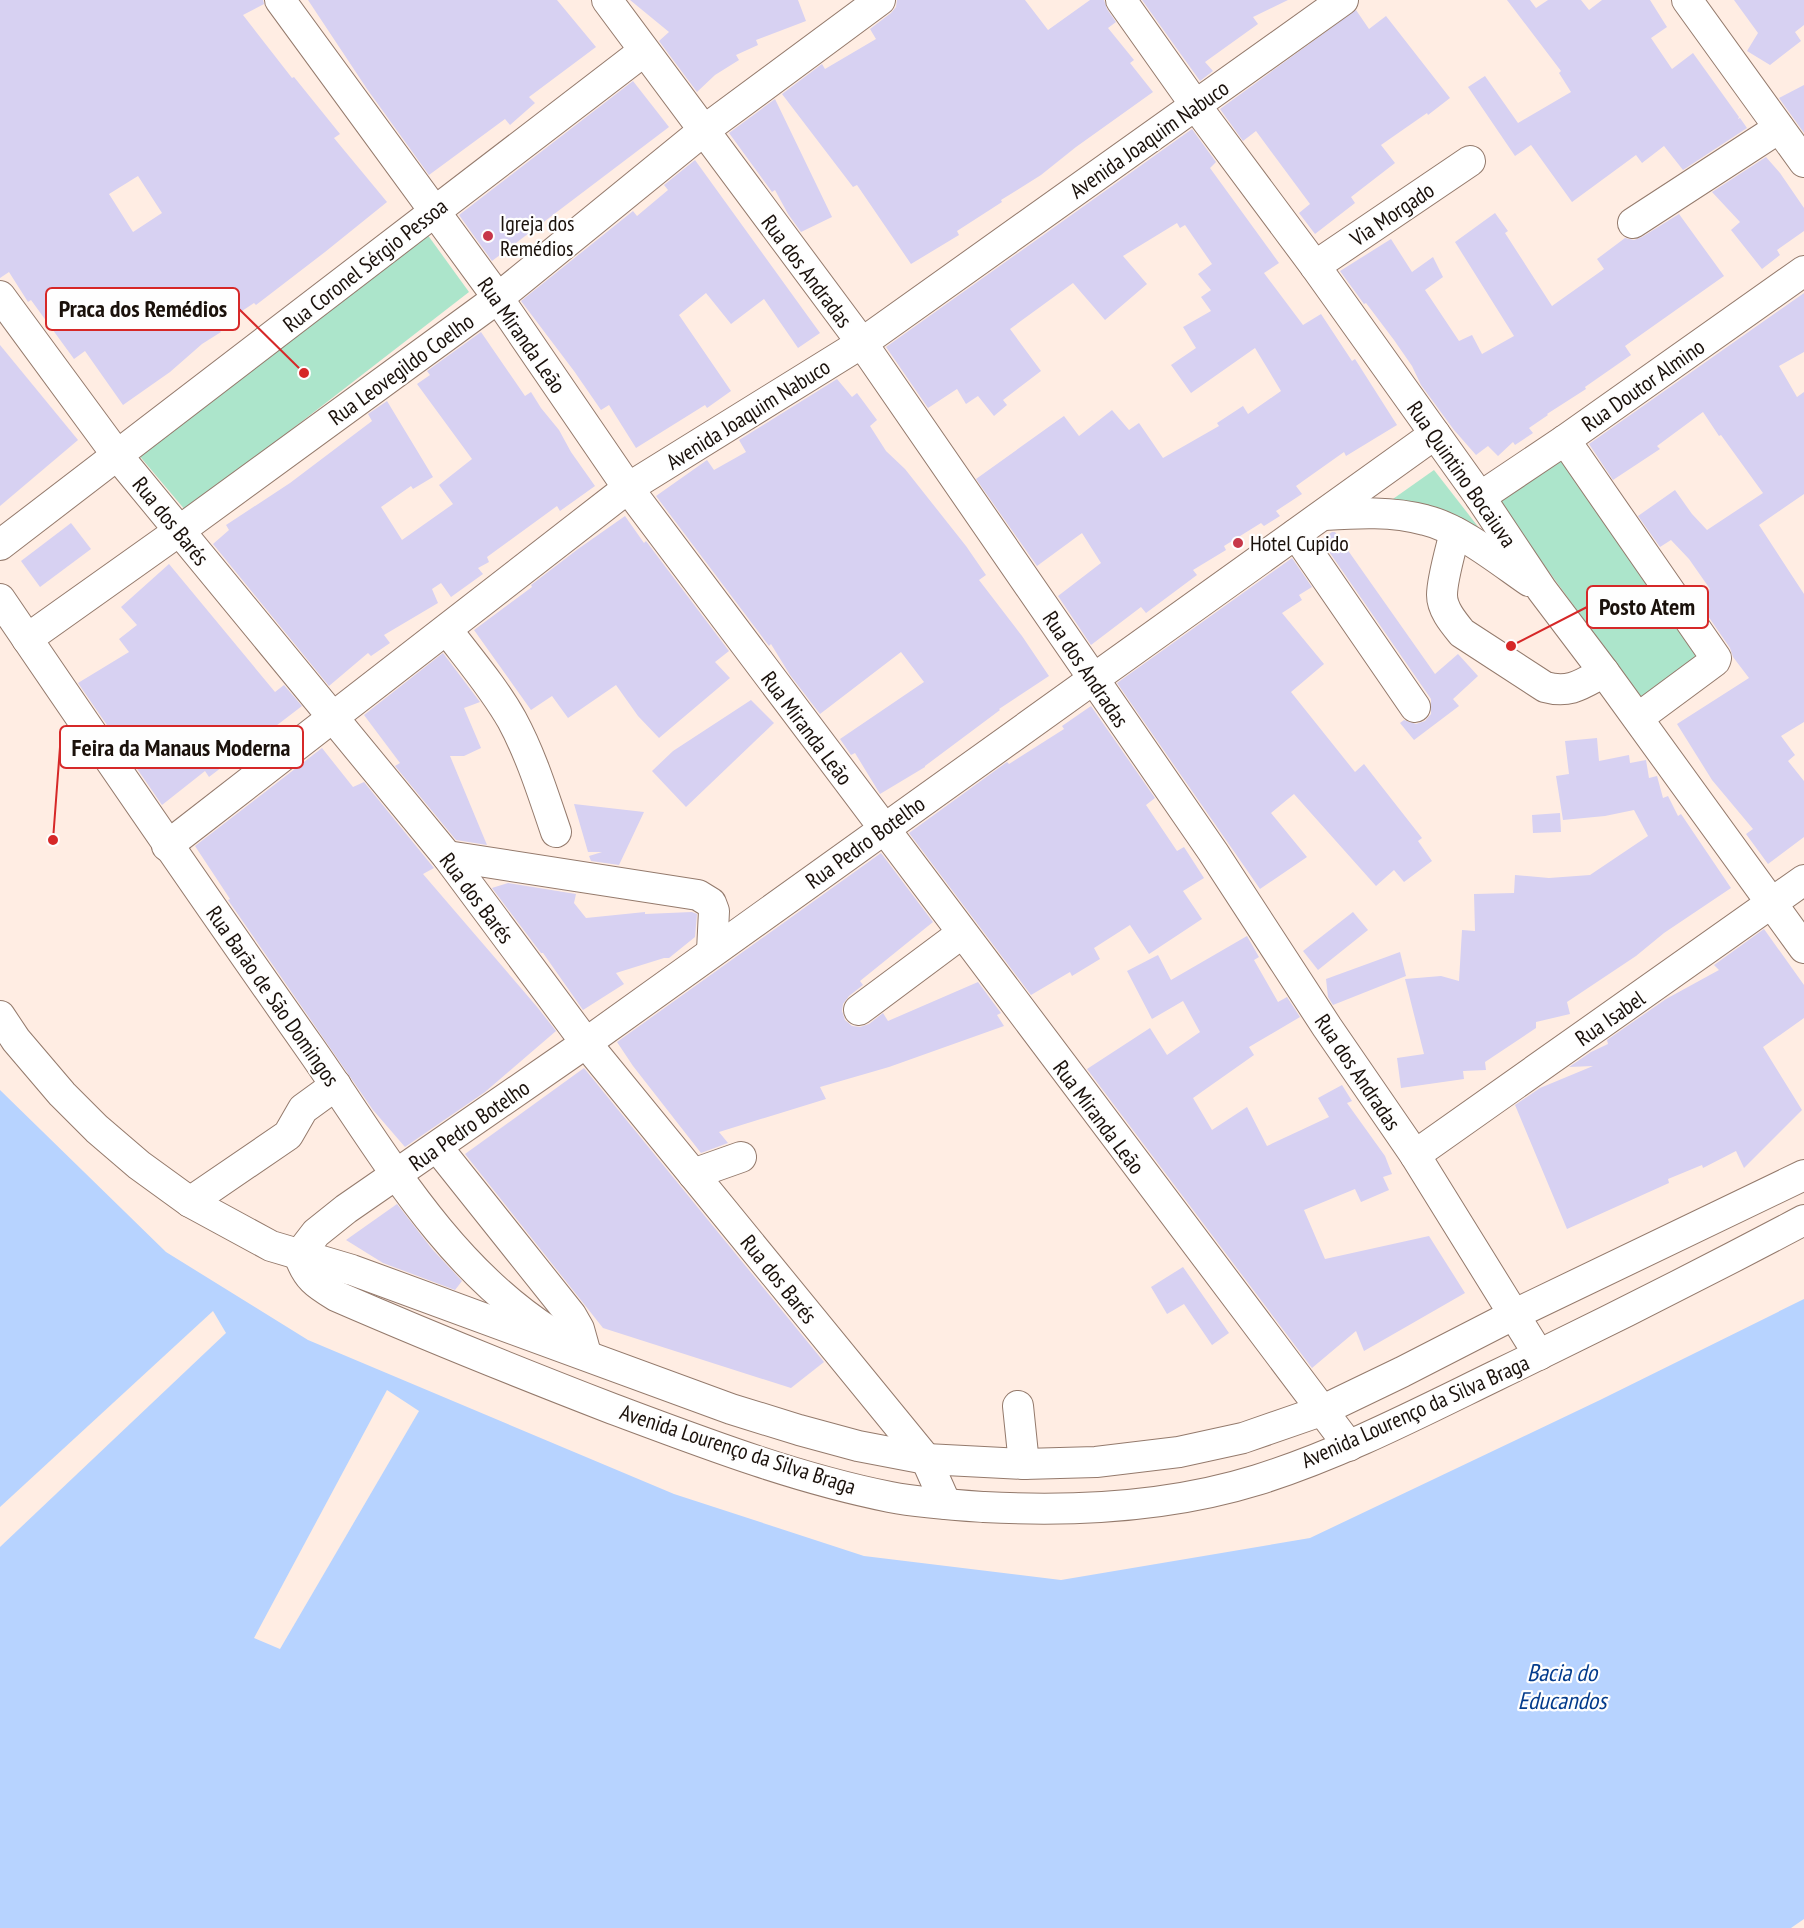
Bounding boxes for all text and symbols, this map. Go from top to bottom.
street label: Avenida Joaquim Nabuco [1064,74,1234,204]
street label: Via Morgado [1344,176,1439,253]
street label: Rua Coronel Sérgio Pessoa [277,192,453,338]
place label: Igreja dos Remédios [500,209,574,262]
street label: Rua dos Andradas [755,209,859,333]
marker: Igreja dos Remédios [481,229,495,243]
street label: Rua Miranda Leão [472,272,572,398]
callout: Praca dos Remédios [46,288,239,330]
text: Praca dos Remédios [59,293,227,324]
street label: Rua Leovegildo Coelho [323,307,479,431]
street label: Rua Doutor Almino [1576,332,1710,438]
street label: Avenida Joaquim Nabuco [661,352,835,476]
street label: Rua Quintino Bocaiuva [1401,395,1523,553]
street label: Rua dos Barés [127,471,215,571]
place label: Hotel Cupido [1250,529,1349,557]
marker: Hotel Cupido [1231,536,1245,550]
callout: Posto Atem [1587,586,1708,628]
text: Posto Atem [1599,591,1695,622]
street label: Rua dos Andradas [1037,606,1135,732]
street label: Rua Miranda Leão [755,666,859,790]
callout: Feira da Manaus Moderna [60,726,303,768]
text: Feira da Manaus Moderna [72,732,291,763]
street label: Rua Pedro Botelho [800,789,930,895]
street label: Rua dos Barés [434,847,520,949]
street label: Rua Barão de São Domingos [200,900,346,1092]
street label: Rua Isabel [1570,983,1651,1052]
street label: Rua dos Andradas [1309,1009,1407,1135]
street label: Rua Miranda Leão [1047,1055,1151,1179]
street label: Rua Pedro Botelho [403,1073,535,1177]
street label: Rua dos Barés [735,1229,823,1329]
street label: Avenida Lourenço da Silva Braga [1297,1348,1533,1474]
street label: Avenida Lourenço da Silva Braga [617,1398,859,1500]
water label: Bacia do Educandos [1518,1657,1609,1716]

